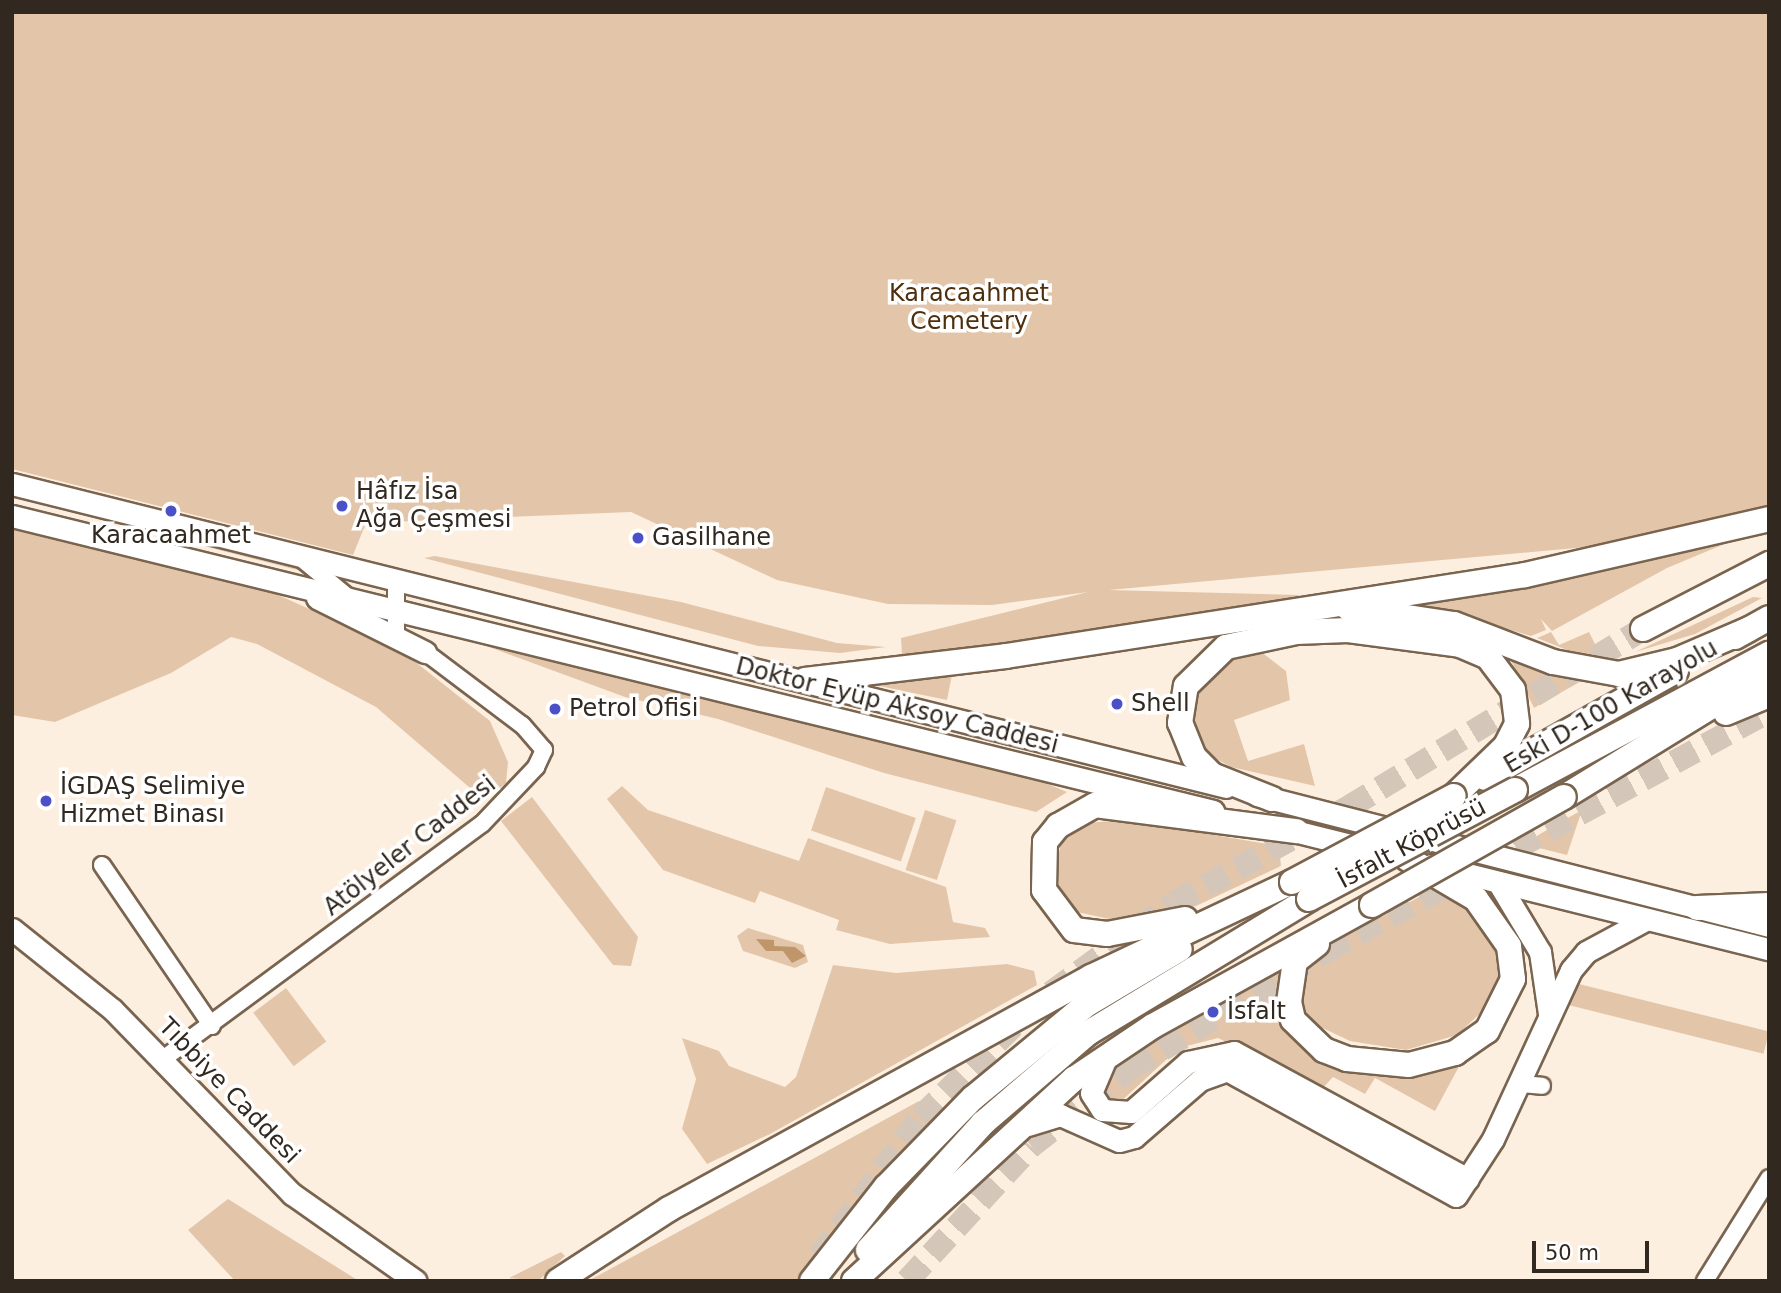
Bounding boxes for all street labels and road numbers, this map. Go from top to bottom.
street label: Eski D-100 Karayolu [1499,634,1723,780]
street label: Doktor Eyüp Aksoy Caddesi [733,652,1061,760]
street label: Atölyeler Caddesi [318,770,502,922]
street label: İsfalt Köprüsü [1333,793,1491,895]
street label: Tıbbiye Caddesi [152,1012,306,1170]

